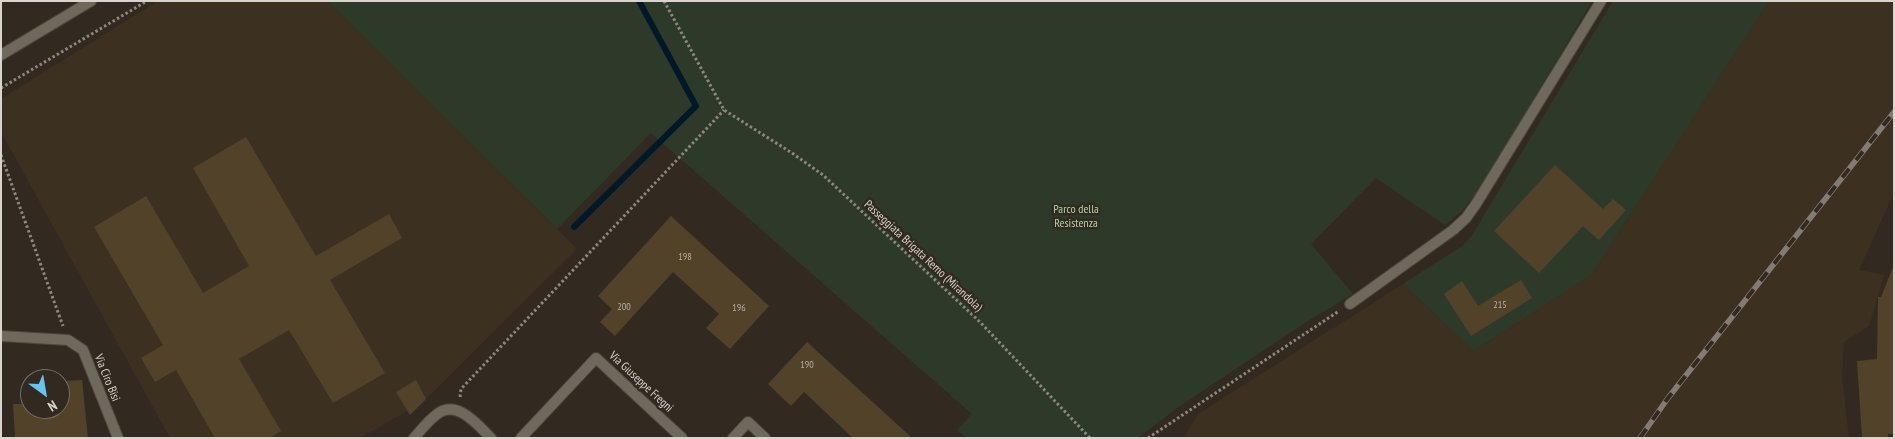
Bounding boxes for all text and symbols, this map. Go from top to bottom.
street label: Passeggiata Brigata Remo (Mirandola) [861,197,985,315]
park label: Parco della Resistenza [1053,203,1099,231]
house number: 198 [678,251,692,263]
house number: 215 [1493,299,1507,311]
house number: 200 [617,301,631,313]
house number: 196 [732,302,746,314]
street label: Via Giuseppe Fregni [606,349,676,415]
street label: Via Ciro Bisi [91,352,123,404]
house number: 190 [800,359,814,371]
north arrow [20,369,70,419]
text: N [44,396,60,416]

